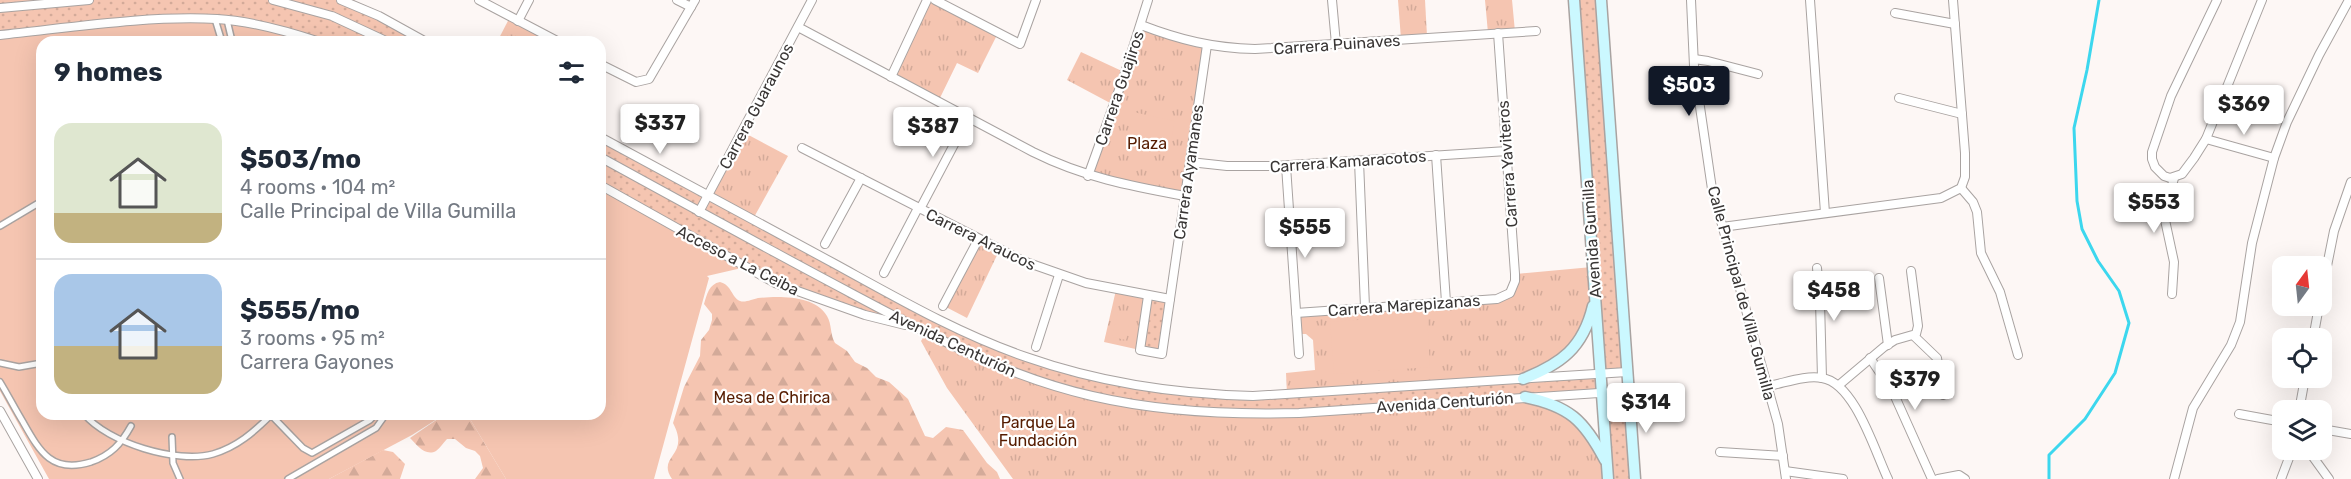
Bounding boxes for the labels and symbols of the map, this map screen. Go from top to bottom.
street label: Carrera Guajiros [1091,28,1148,148]
street label: Carrera Puinaves [1273,31,1401,58]
street label: Carrera Guaraunos [715,40,798,172]
pin: $503 [1653,66,1725,117]
pin: $369 [2208,85,2280,136]
street label: Carrera Yaviteros [1494,100,1521,228]
street label: Carrera Ayamanes [1170,103,1207,241]
pin: $337 [624,104,696,155]
pin: $387 [897,107,969,158]
park label: Plaza [1127,134,1167,153]
street label: Carrera Kamaracotos [1269,147,1427,176]
street label: Avenida Gumilla [1578,179,1605,299]
pin: $553 [2118,183,2190,234]
street label: Calle Principal de Villa Gumilla [1704,184,1779,402]
street label: Carrera Araucos [923,205,1039,274]
pin: $555 [1269,208,1341,259]
street label: Acceso a La Ceiba [673,221,802,300]
north arrow [2272,256,2332,316]
pin: $458 [1798,271,1870,322]
street label: Carrera Marepizanas [1327,291,1481,320]
street label: Avenida Centurión [886,306,1019,381]
pin: $379 [1879,360,1951,411]
pin: $314 [1610,383,1682,434]
park label: Mesa de Chirica [714,388,830,407]
street label: Avenida Centurión [1376,388,1514,417]
park label: Parque La Fundación [999,413,1077,450]

